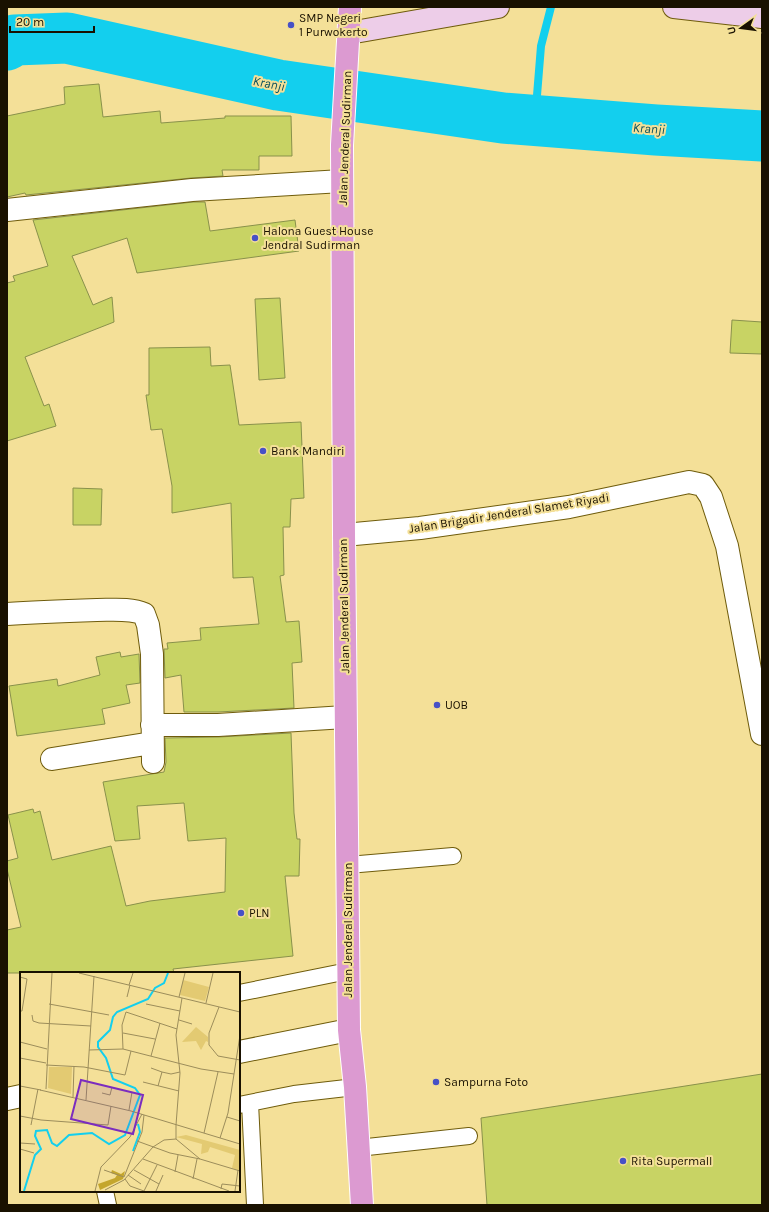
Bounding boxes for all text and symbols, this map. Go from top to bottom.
scale bar [10,8,94,34]
north arrow [721,8,761,48]
place label: SMP Negeri 1 Purwokerto [299,11,368,39]
text: 20 m [16,15,44,29]
marker: SMP Negeri 1 Purwokerto [286,20,296,30]
text: U [725,25,739,36]
street label: Jalan Jenderal Sudirman [336,70,354,206]
water label: Kranji [252,73,287,94]
water label: Kranji [632,120,666,137]
place label: Halona Guest House Jendral Sudirman [263,224,373,252]
marker: Halona Guest House Jendral Sudirman [250,233,260,243]
place label: Bank Mandiri [271,444,345,458]
marker: Bank Mandiri [258,446,268,456]
street label: Jalan Brigadir Jenderal Slamet Riyadi [408,490,610,536]
street label: Jalan Jenderal Sudirman [336,538,352,674]
place label: UOB [445,698,468,712]
marker: UOB [432,700,442,710]
street label: Jalan Jenderal Sudirman [341,863,355,997]
place label: PLN [249,906,269,920]
marker: PLN [236,908,246,918]
inset map [20,972,240,1192]
place label: Sampurna Foto [444,1075,528,1089]
marker: Sampurna Foto [431,1077,441,1087]
place label: Rita Supermall [631,1154,712,1168]
marker: Rita Supermall [618,1156,628,1166]

